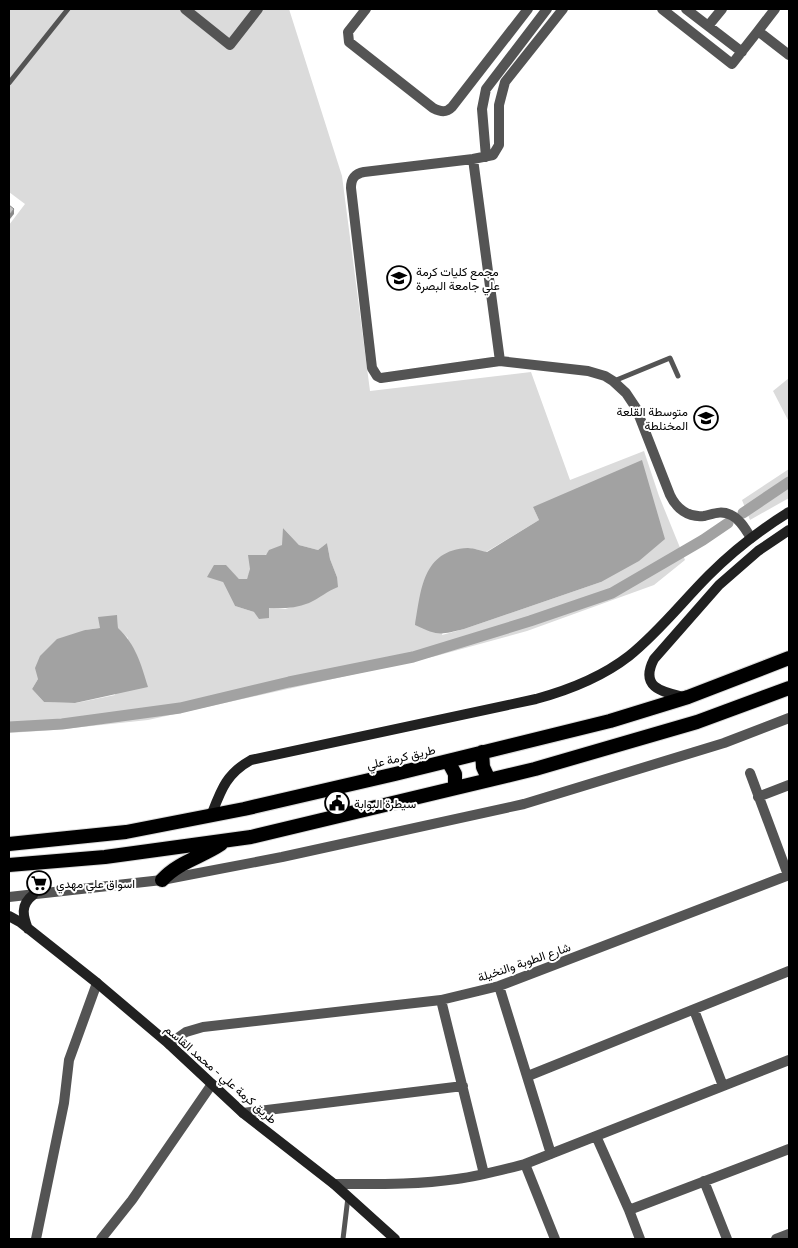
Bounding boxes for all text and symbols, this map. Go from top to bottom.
place label: مجمع كليات كرمة علي جامعة البصرة [416,262,500,296]
school or university icon: مجمع كليات كرمة علي جامعة البصرة [386,265,412,291]
place label: متوسطة القلعة المخنلطة [616,402,688,435]
school or university icon: متوسطة القلعة المخنلطة [693,405,719,431]
street label: طريق كرمة علي [365,740,438,775]
public building icon: سيطرة البوابة [324,790,350,816]
place label: سيطرة البوابة [354,794,416,813]
supermarket icon: اسواق علي مهدي [26,870,52,896]
place label: اسواق علي مهدي [56,874,135,894]
street label: شارع الطوبة والنخيلة [475,937,573,987]
street label: طريق كرمة علي - محمد القاسم [160,1020,282,1129]

